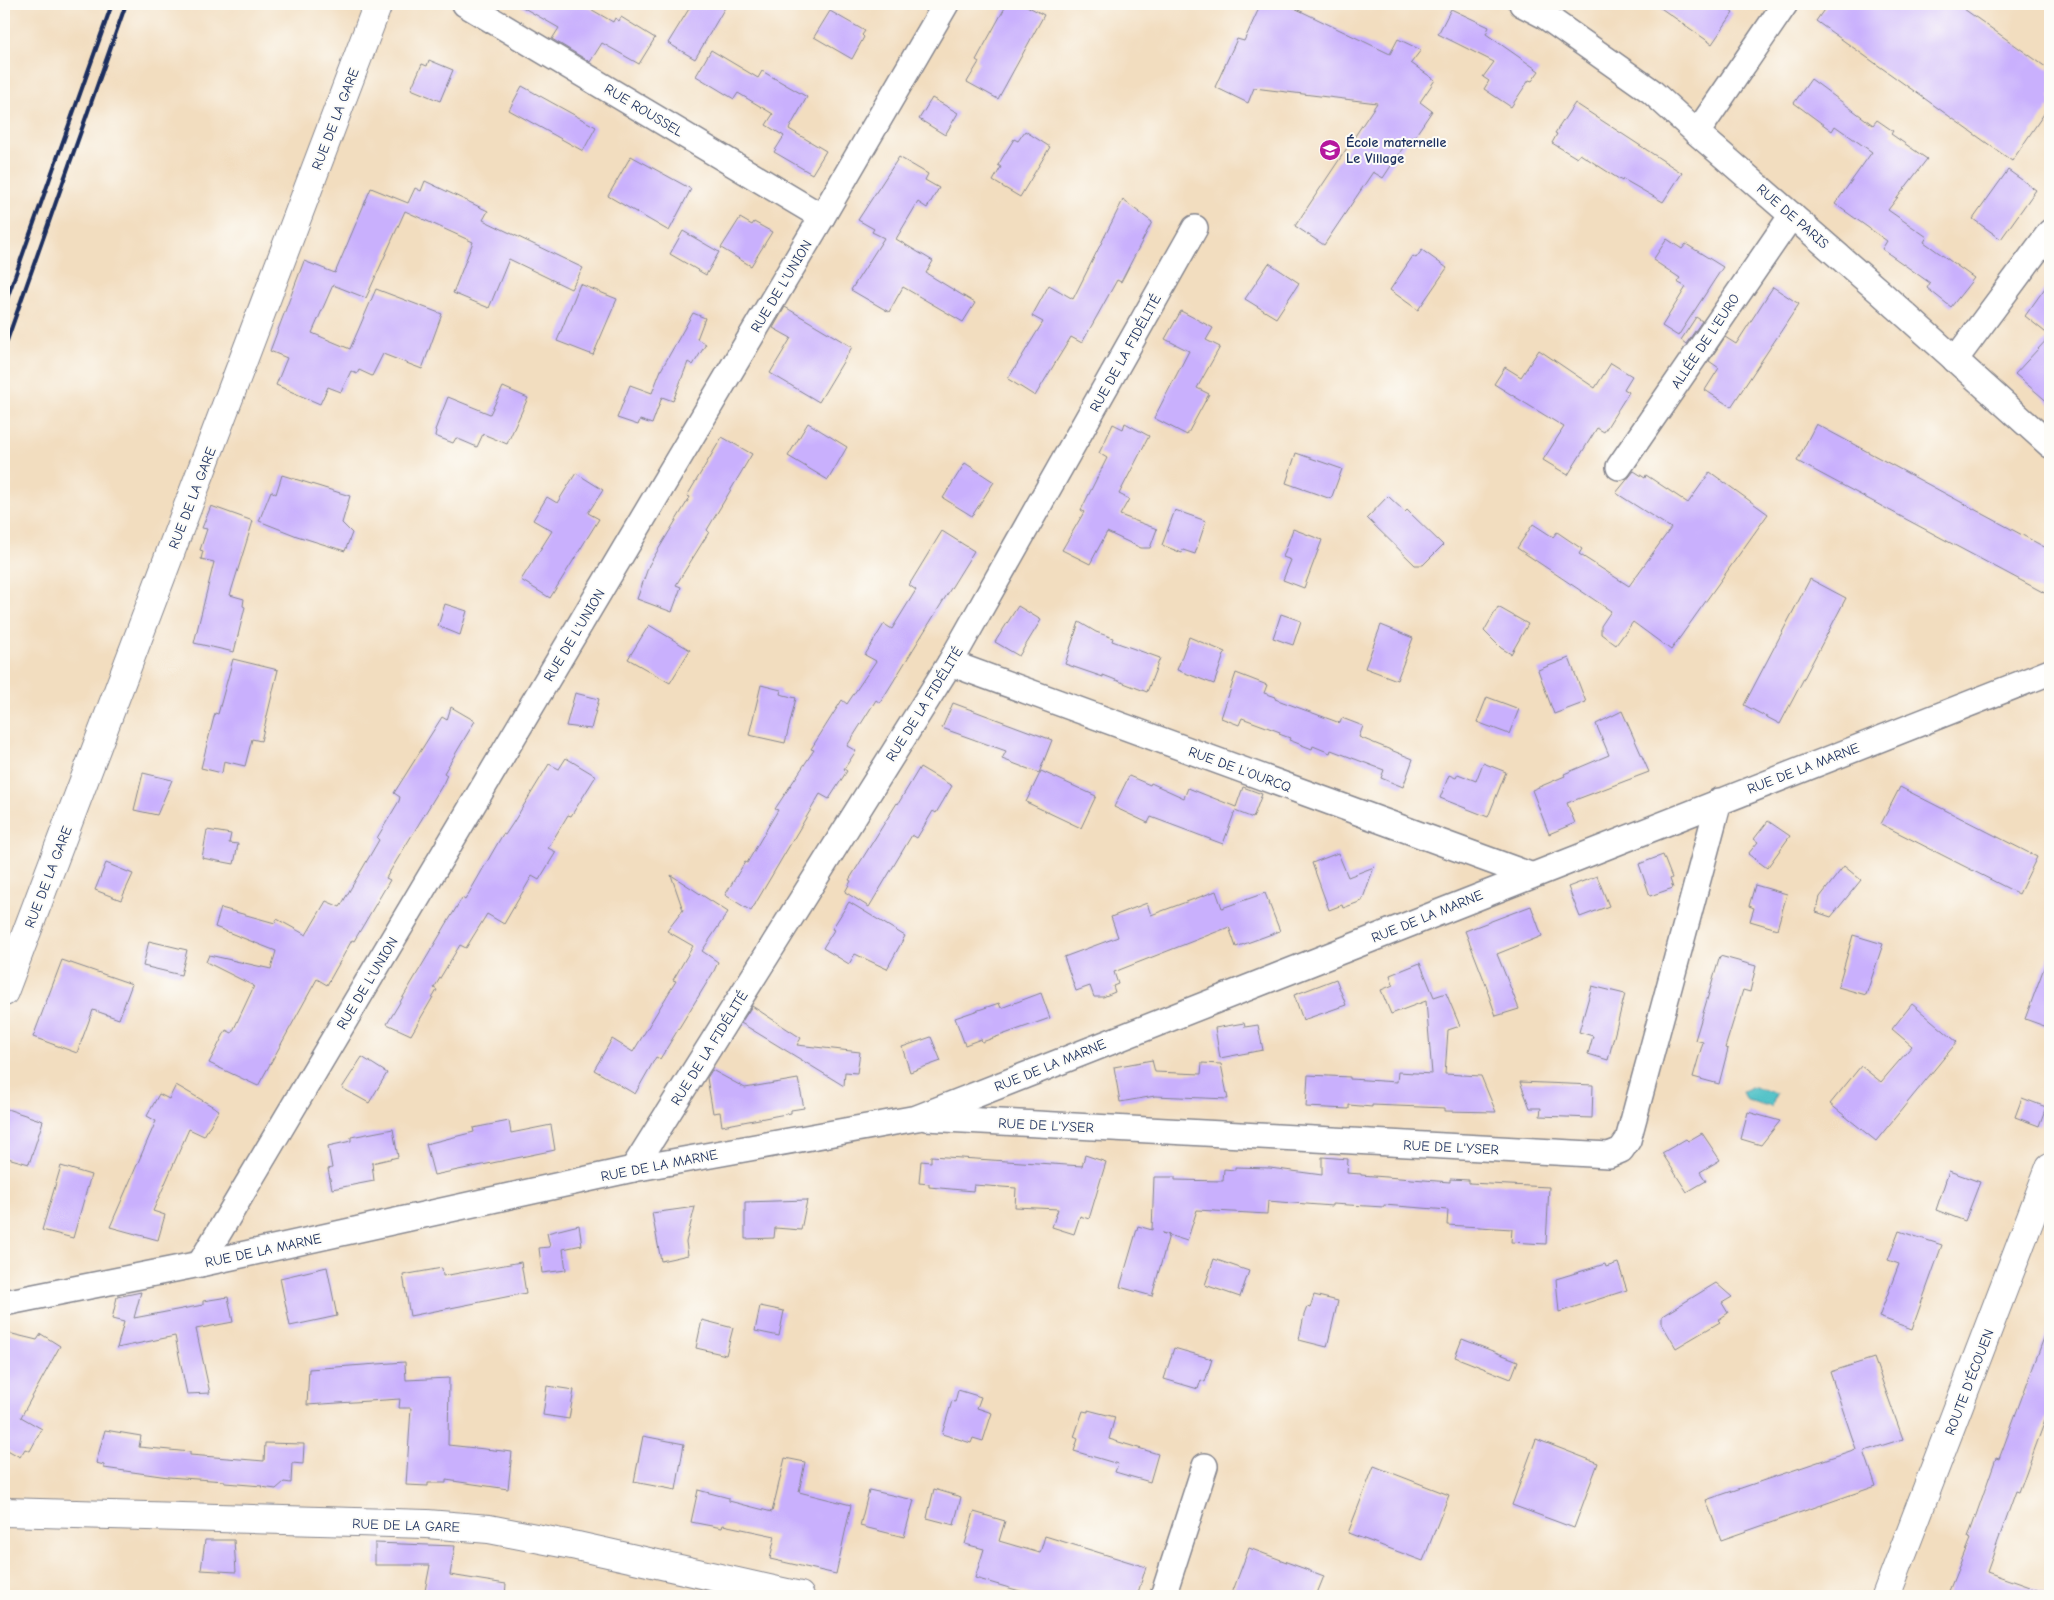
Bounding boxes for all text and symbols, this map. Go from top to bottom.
street label: RUE DE LA GARE [308,66,363,173]
street label: RUE ROUSSEL [601,80,686,141]
place label: École maternelle Le Village [1346,134,1446,167]
school or university icon: École maternelle Le Village [1318,138,1342,162]
street label: RUE DE PARIS [1753,180,1832,253]
street label: RUE DE L'UNION [747,237,816,336]
street label: RUE DE LA FIDÉLITÉ [1086,291,1165,415]
street label: ALLÉE DE L'EURO [1667,291,1743,392]
street label: RUE DE LA GARE [165,445,220,552]
street label: RUE DE L'UNION [540,586,609,685]
street label: RUE DE LA FIDÉLITÉ [882,644,967,765]
street label: RUE DE LA MARNE [1745,739,1862,798]
street label: RUE DE L'OURCQ [1186,743,1294,796]
street label: RUE DE LA GARE [21,824,76,931]
street label: RUE DE LA MARNE [1369,886,1485,947]
street label: RUE DE L'UNION [333,934,402,1033]
street label: RUE DE LA FIDÉLITÉ [667,988,752,1109]
street label: RUE DE LA MARNE [992,1035,1108,1096]
street label: RUE DE L'YSER [998,1115,1094,1136]
street label: RUE DE L'YSER [1403,1137,1499,1158]
street label: RUE DE LA MARNE [599,1146,719,1185]
street label: RUE DE LA MARNE [203,1230,323,1271]
street label: ROUTE D'ÉCOUEN [1941,1327,1998,1438]
street label: RUE DE LA GARE [352,1515,460,1536]

